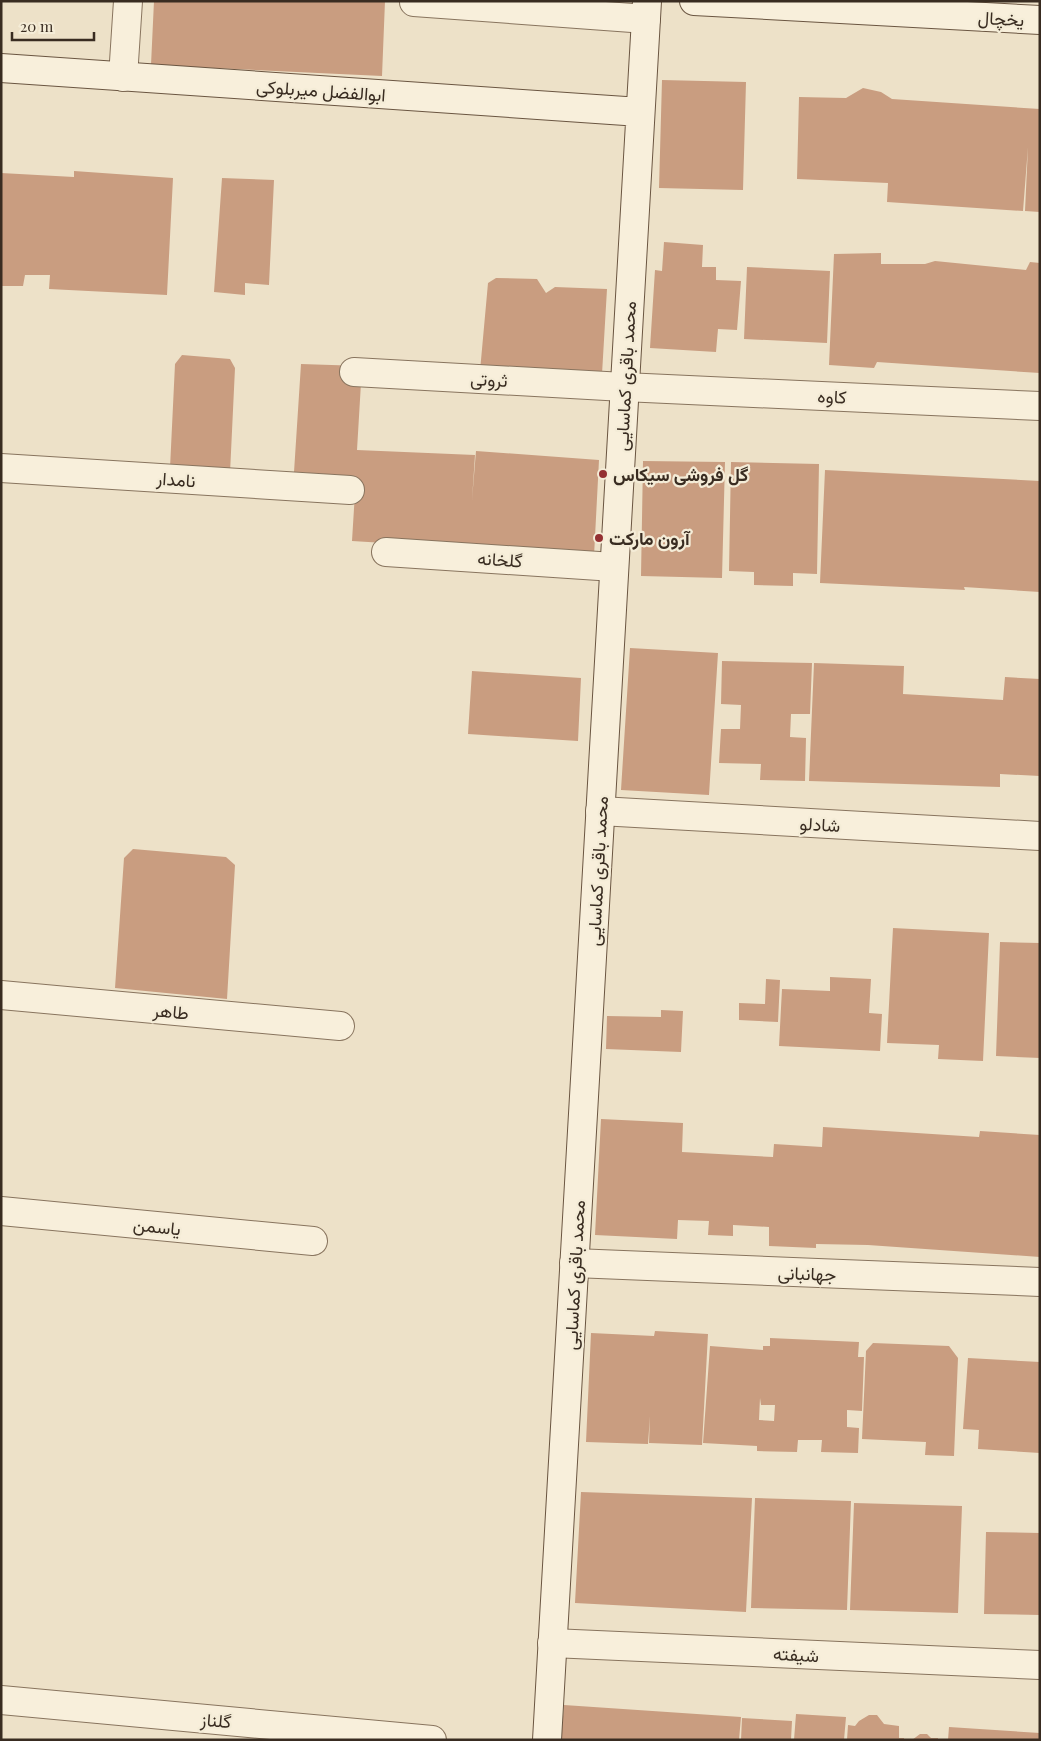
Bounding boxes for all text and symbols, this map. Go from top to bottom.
street label: یخچال [977,5,1025,32]
scale bar [12,10,95,42]
text: 20 m [20,16,54,36]
street label: ابوالفضل میربلوکی [255,74,387,106]
street label: محمد باقری کماسایی [609,300,641,452]
street label: ثروتی [470,366,508,392]
street label: کاوه [817,383,847,409]
place label: گل فروشی سیکاس [613,462,748,486]
street label: نامدار [155,466,196,492]
marker: گل فروشی سیکاس [597,468,609,480]
place label: آرون مارکت [609,526,691,550]
marker: آرون مارکت [593,532,605,544]
street label: گلخانه [477,545,523,573]
street label: محمد باقری کماسایی [581,795,613,947]
street label: شادلو [799,811,841,837]
street label: طاهر [151,997,190,1025]
street label: محمد باقری کماسایی [558,1199,590,1351]
street label: یاسمن [132,1212,182,1240]
street label: جهانبانی [777,1260,837,1286]
street label: شیفته [772,1641,820,1667]
street label: گلناز [199,1707,232,1733]

